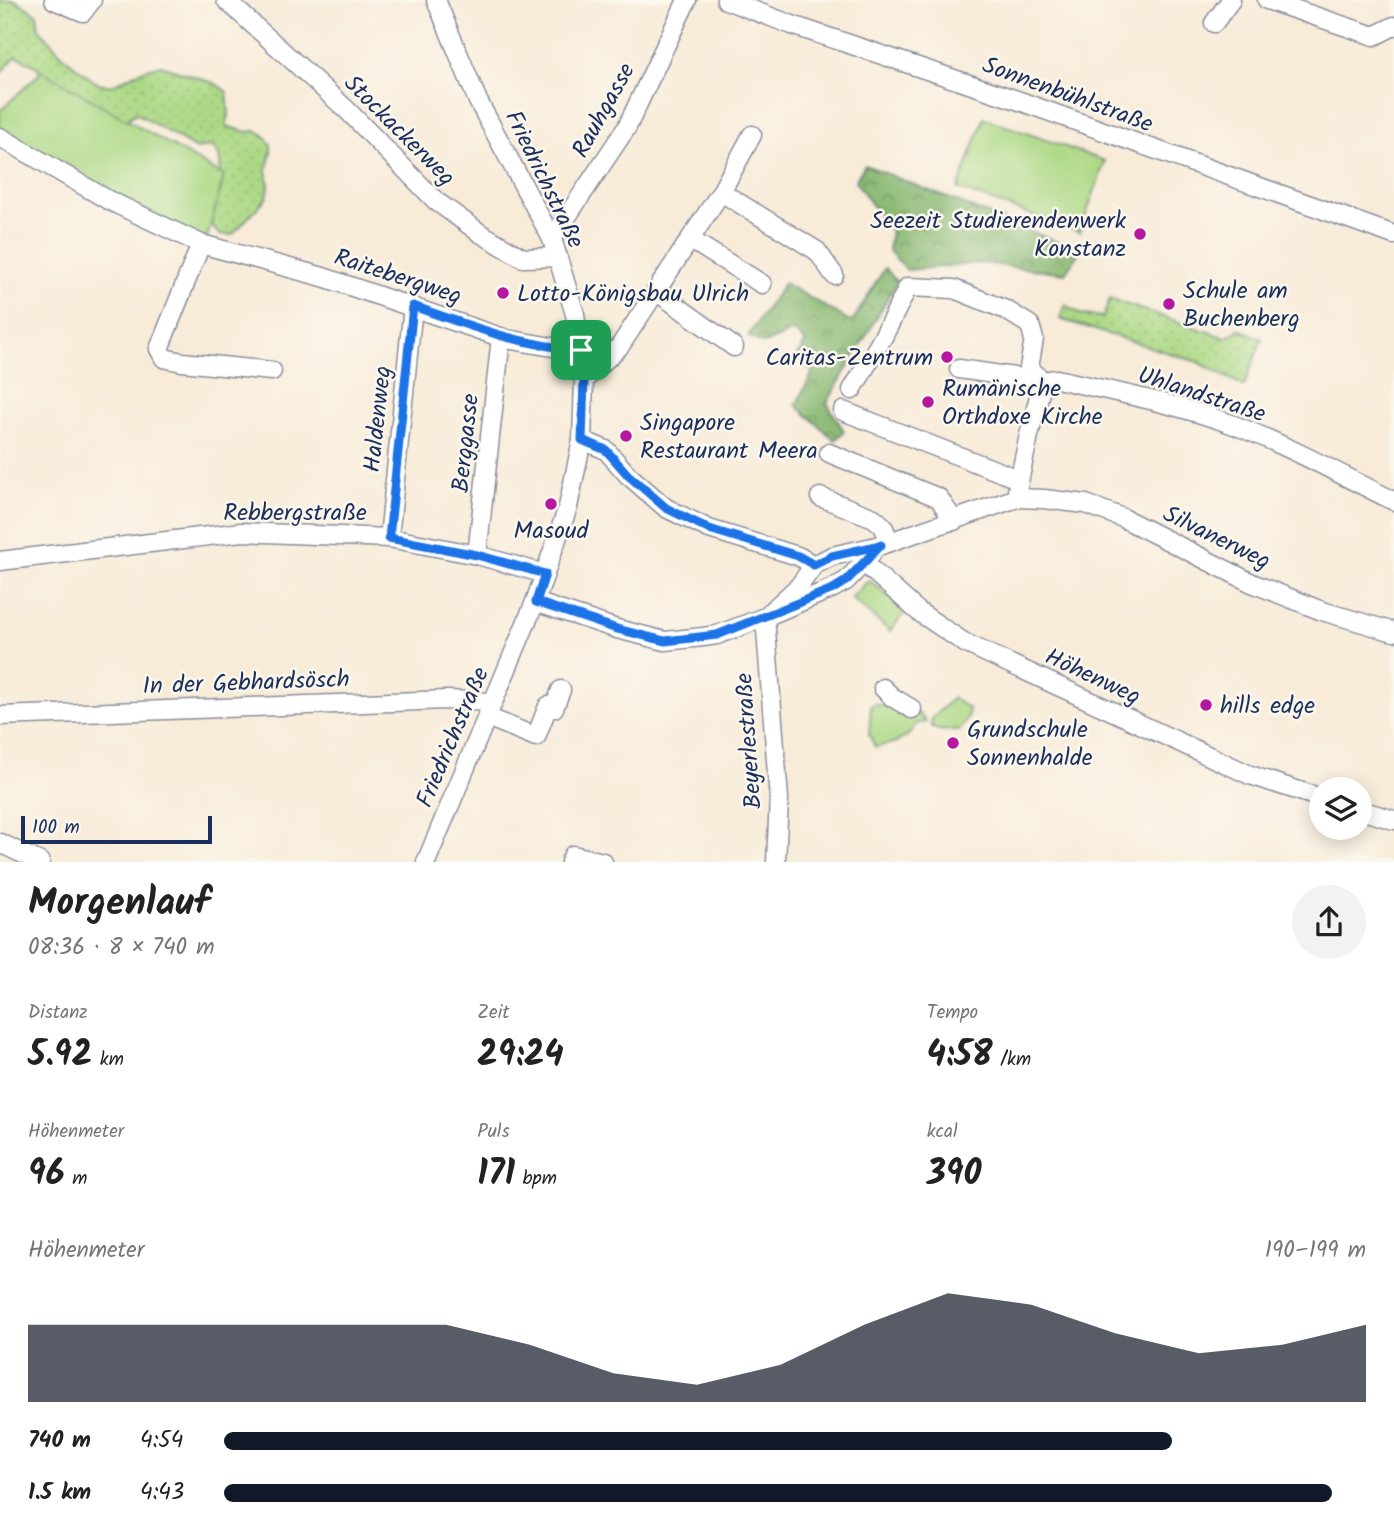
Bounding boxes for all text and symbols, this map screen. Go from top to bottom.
street label: Sonnenbühlstraße [977,46,1159,144]
street label: Rauhgasse [562,56,647,165]
street label: Stockackerweg [334,66,464,196]
street label: Friedrichstraße [493,104,594,256]
place label: Seezeit Studierendenwerk Konstanz [870,202,1127,269]
marker: Seezeit Studierendenwerk Konstanz [1132,226,1148,242]
street label: Raitebergweg [329,238,466,316]
place label: Schule am Buchenberg [1183,272,1300,339]
place label: Lotto-Königsbau Ulrich [517,275,749,314]
marker: Lotto-Königsbau Ulrich [495,285,511,301]
marker: Schule am Buchenberg [1161,296,1177,312]
pin [551,320,611,380]
icon: arrive [562,331,600,369]
place label: Caritas-Zentrum [766,339,933,378]
marker: Caritas-Zentrum [939,349,955,365]
street label: Uhlandstraße [1132,356,1271,435]
street label: Haldenweg [353,364,403,474]
place label: Rumänische Orthdoxe Kirche [942,370,1103,437]
street label: Berggasse [442,392,491,495]
marker: Rumänische Orthdoxe Kirche [920,394,936,410]
place label: Singapore Restaurant Meera [640,404,818,471]
marker: Singapore Restaurant Meera [618,428,634,444]
street label: Rebbergstraße [223,494,367,533]
street label: Silvanerweg [1156,495,1277,581]
marker: Masoud [543,496,559,512]
place label: Masoud [514,512,589,551]
street label: Höhenweg [1038,638,1147,717]
street label: In der Gebhardsösch [142,660,350,707]
street label: Friedrichstraße [406,661,501,814]
street label: Beyerlestraße [725,671,774,810]
place label: hills edge [1220,687,1315,726]
marker: hills edge [1198,697,1214,713]
place label: Grundschule Sonnenhalde [967,711,1093,778]
marker: Grundschule Sonnenhalde [945,735,961,751]
map controls [1309,777,1372,840]
button: layers [1309,777,1372,840]
scale bar [21,813,212,845]
text: 100 m [32,813,80,843]
text: Morgenlauf [28,874,210,934]
button: share [1292,885,1366,959]
text: 08:36 · 8 × 740 m [28,930,215,966]
text: Distanz [28,998,88,1028]
text: Zeit [477,998,510,1028]
text: Tempo [927,998,978,1028]
text: 5.92 [28,1028,92,1084]
text: 29:24 [477,1028,564,1084]
text: 4:58 [927,1028,993,1084]
text: km [92,1045,124,1075]
text: /km [993,1045,1031,1075]
text: Höhenmeter [28,1117,124,1147]
text: Puls [477,1117,510,1147]
text: kcal [927,1117,958,1147]
text: 96 [28,1147,65,1203]
text: 171 [477,1147,515,1203]
text: 390 [927,1147,981,1203]
text: m [65,1164,87,1194]
text: bpm [515,1164,557,1194]
text: Höhenmeter [28,1233,144,1269]
text: 190–199 m [1265,1233,1366,1269]
text: 740 m [28,1423,91,1459]
text: 4:54 [140,1423,183,1459]
text: 1.5 km [28,1475,91,1511]
text: 4:43 [140,1475,184,1511]

